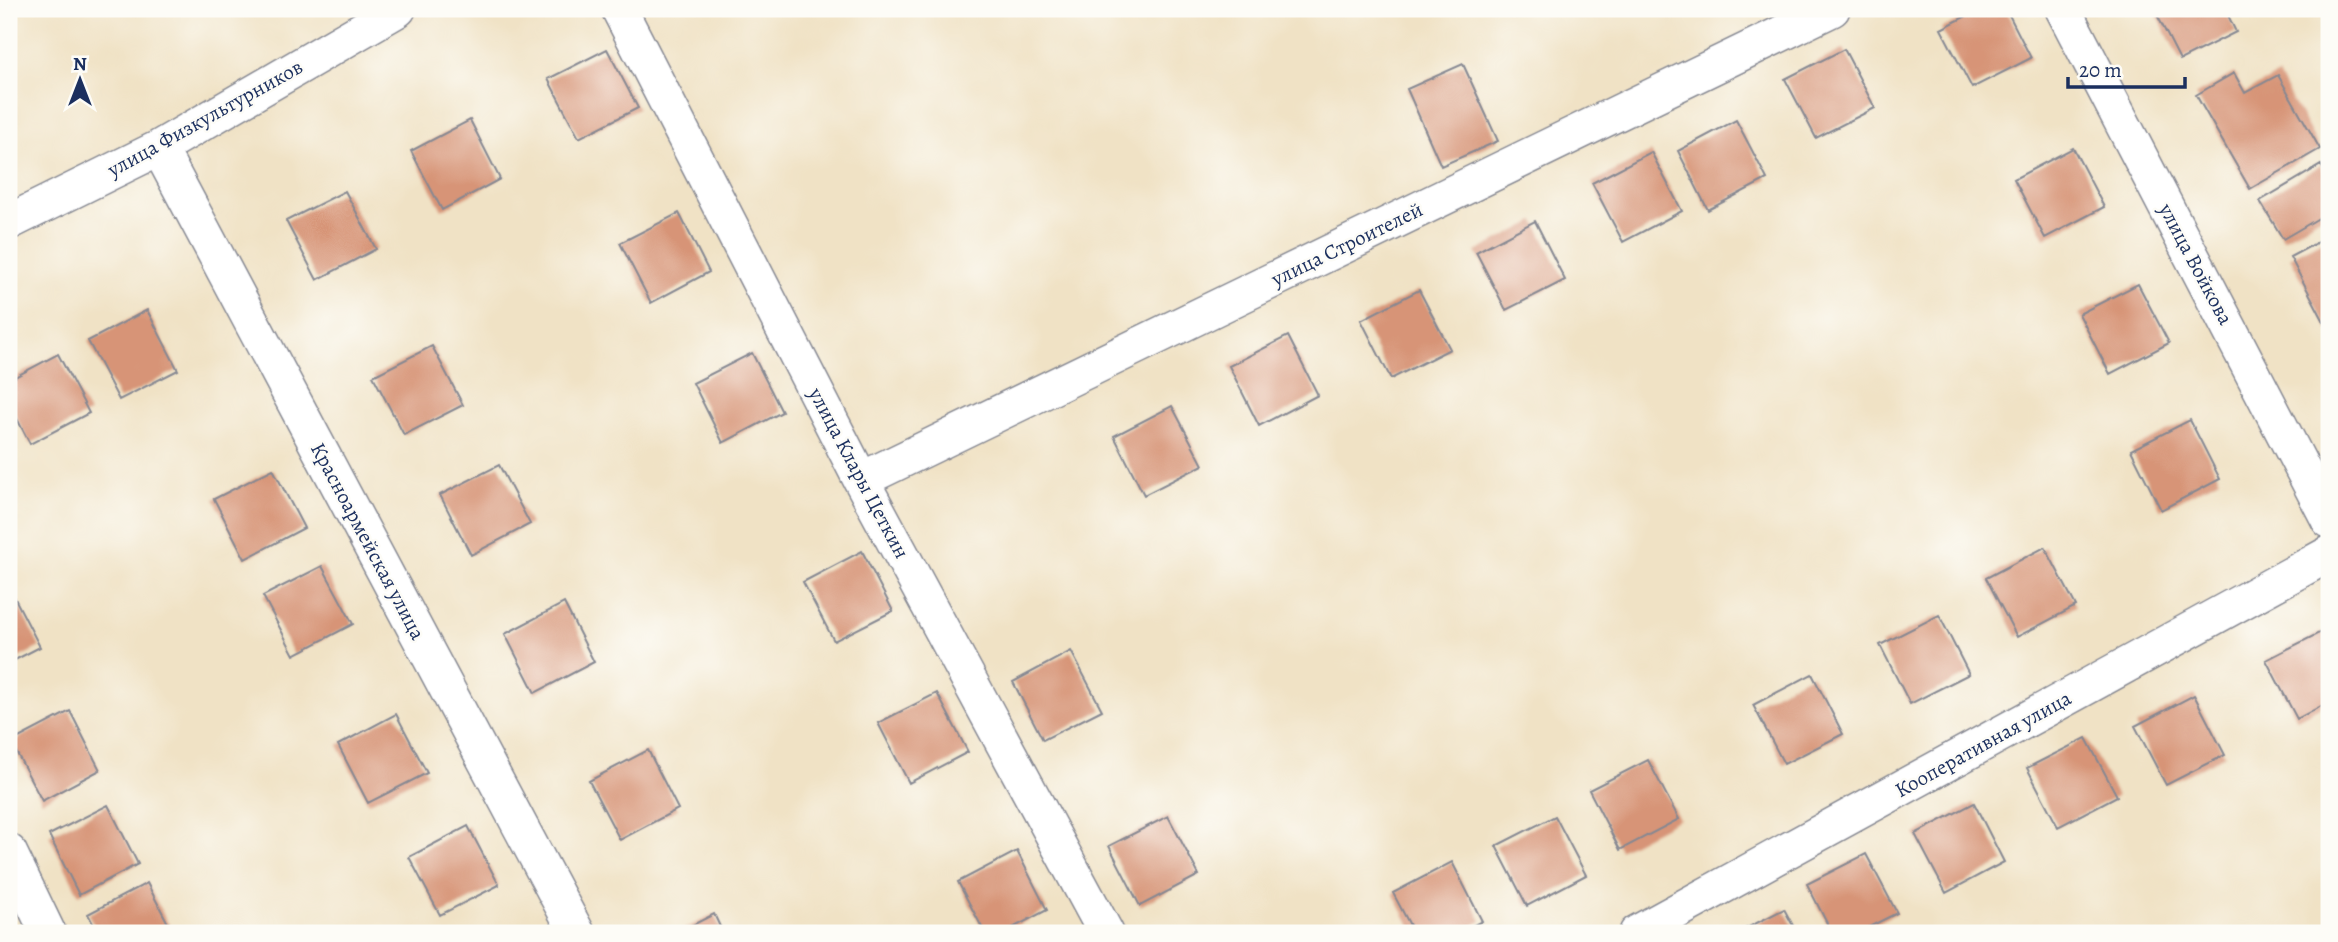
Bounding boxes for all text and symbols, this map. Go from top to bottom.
north arrow [46,46,116,116]
scale bar [2068,46,2186,90]
text: N [73,51,87,77]
street label: улица Физкультурников [101,53,308,184]
text: 20 m [2079,56,2122,84]
street label: улица Строителей [1266,195,1427,293]
street label: улица Войкова [2152,197,2240,330]
street label: улица Клары Цеткин [802,382,916,563]
street label: Красноармейская улица [304,438,432,645]
street label: Кооперативная улица [1890,684,2077,804]

